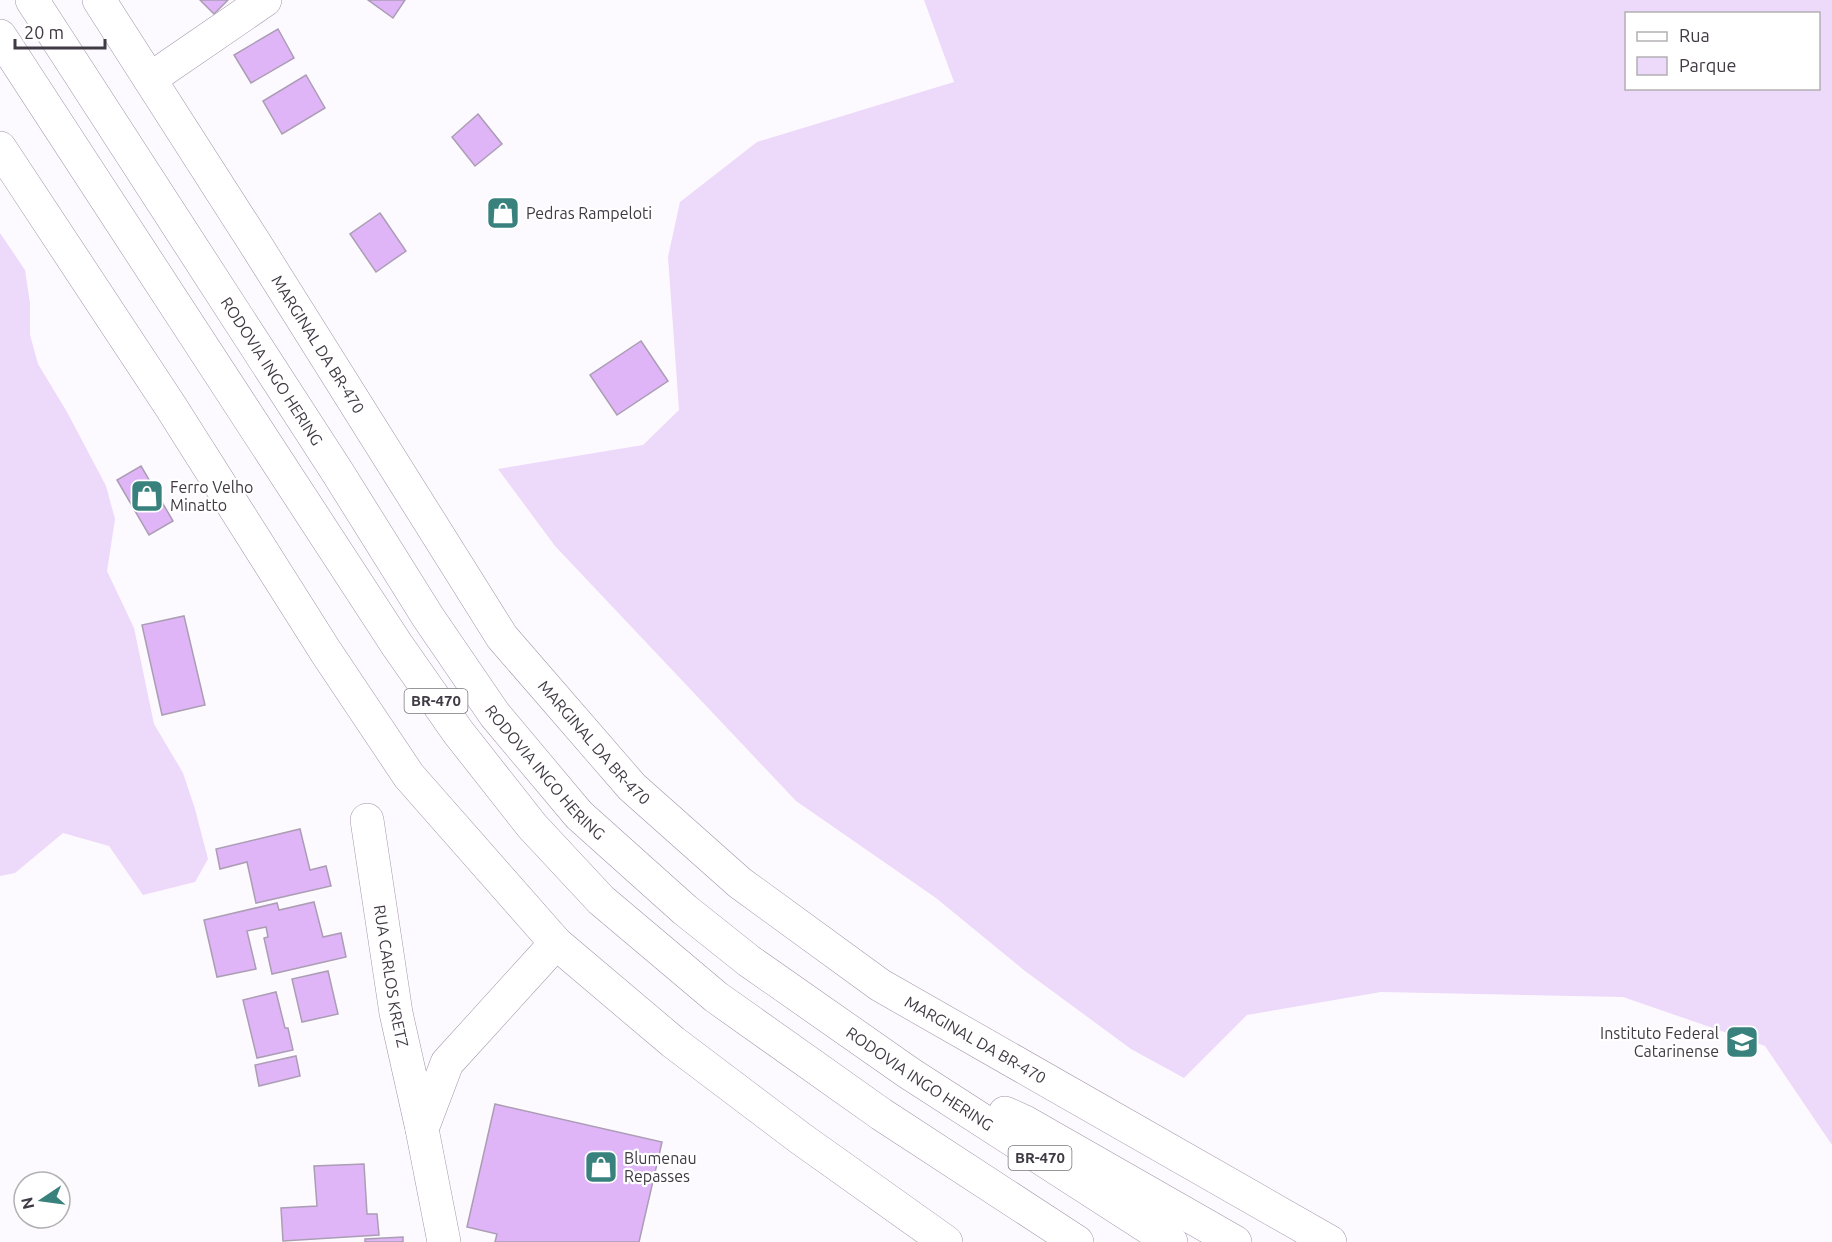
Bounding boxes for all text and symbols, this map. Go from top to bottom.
scale bar [15,12,105,50]
legend [1625,12,1820,90]
text: 20 m [24,22,64,42]
text: Rua [1679,25,1710,45]
text: Parque [1679,55,1736,75]
shop icon: Pedras Rampeloti [485,195,521,231]
place label: Pedras Rampeloti [526,204,652,222]
street label: MARGINAL DA BR-470 [268,272,368,416]
street label: RODOVIA INGO HERING [218,294,327,449]
shop icon: Ferro Velho Minatto [129,478,165,514]
place label: Ferro Velho Minatto [170,478,253,514]
street label: MARGINAL DA BR-470 [535,677,654,808]
road number: BR-470 [404,689,468,713]
street label: RODOVIA INGO HERING [482,701,609,843]
street label: RUA CARLOS KRETZ [371,904,412,1049]
street label: MARGINAL DA BR-470 [902,992,1049,1087]
street label: RODOVIA INGO HERING [843,1023,997,1134]
place label: Instituto Federal Catarinense [1600,1024,1719,1060]
school or university icon: Instituto Federal Catarinense [1724,1024,1760,1060]
road number: BR-470 [1008,1146,1072,1170]
shop icon: Blumenau Repasses [583,1149,619,1185]
place label: Blumenau Repasses [624,1149,697,1185]
north arrow [12,1170,72,1230]
text: N [17,1196,37,1211]

